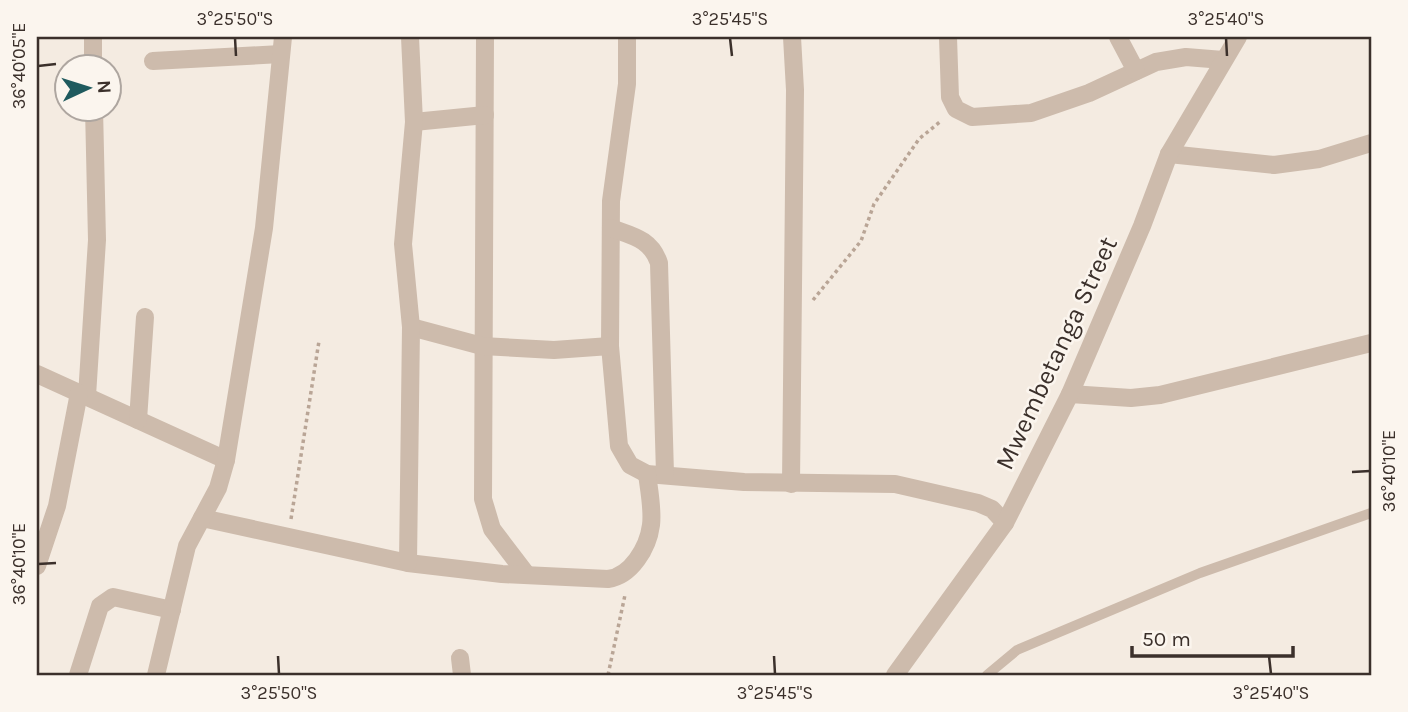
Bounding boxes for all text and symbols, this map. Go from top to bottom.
text: 3°25'50"S [197,8,274,30]
text: 3°25'45"S [692,8,768,30]
text: 3°25'40"S [1188,8,1264,30]
text: 36°40'05"E [8,23,30,109]
north arrow [52,52,122,122]
text: N [93,79,115,94]
street label: Mwembetanga Street [989,232,1124,475]
text: 36°40'10"E [1378,430,1400,512]
text: 36°40'10"E [8,523,30,605]
scale bar [1132,614,1292,658]
text: 50 m [1142,627,1191,651]
text: 3°25'50"S [241,682,318,704]
text: 3°25'45"S [737,682,813,704]
text: 3°25'40"S [1233,682,1309,704]

